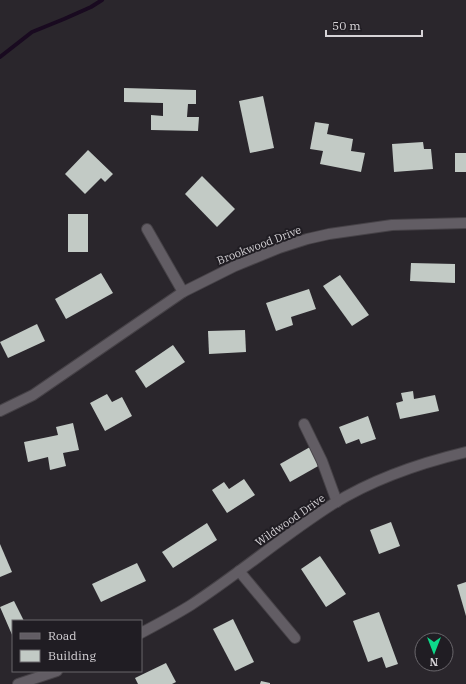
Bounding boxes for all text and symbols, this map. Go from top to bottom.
scale bar [326,12,422,38]
text: 50 m [332,18,361,33]
street label: Brookwood Drive [215,222,303,268]
street label: Wildwood Drive [252,491,328,549]
legend [12,620,142,672]
text: Road [48,628,77,643]
north arrow [414,632,454,672]
text: Building [48,648,96,663]
text: N [429,655,438,669]

